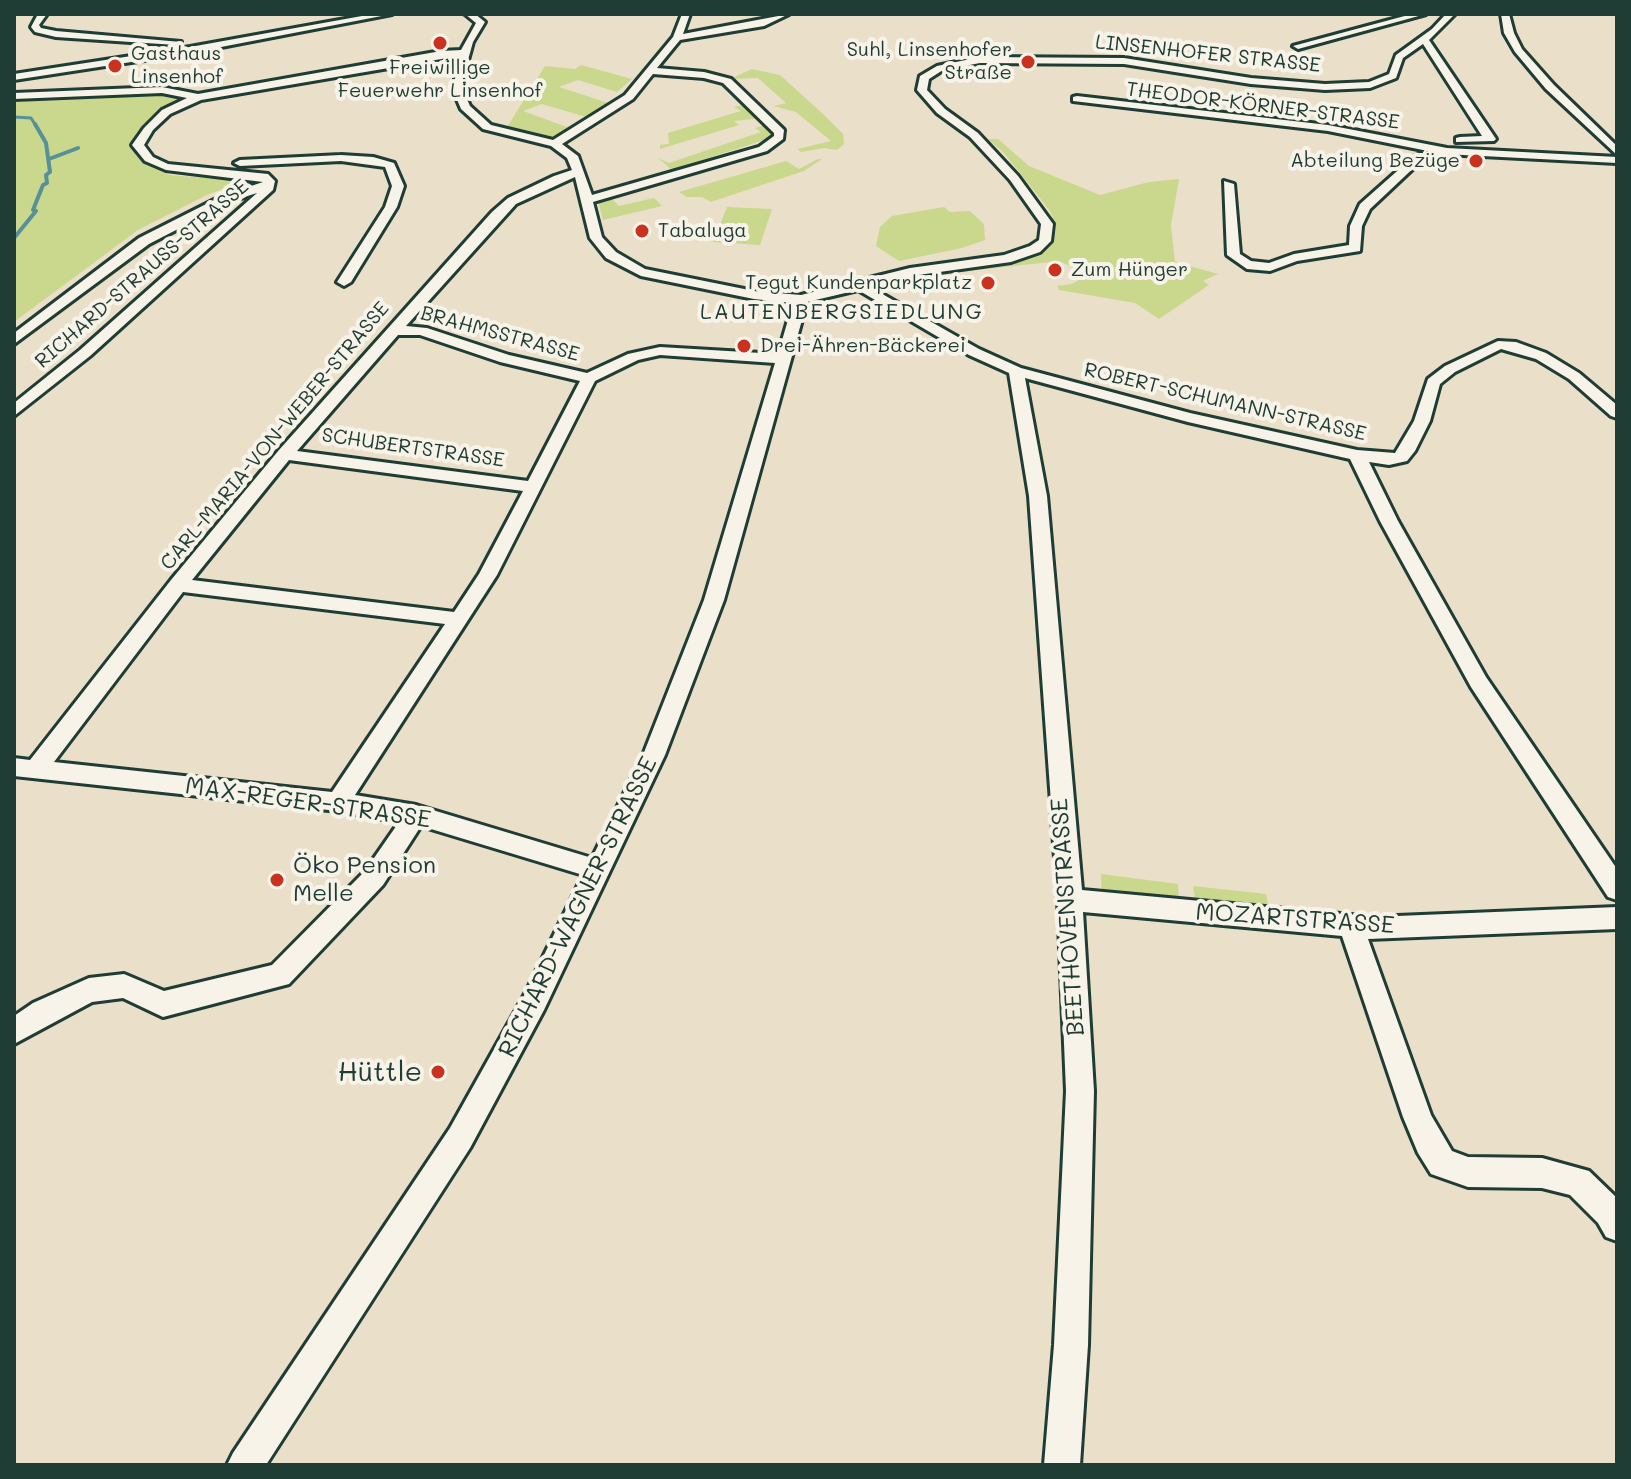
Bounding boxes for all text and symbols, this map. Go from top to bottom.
street label: LINSENHOFER STRASSE [1094,30,1322,78]
marker: Freiwillige Feuerwehr Linsenhof [431,34,449,52]
place label: Suhl, Linsenhofer Straße [847,38,1012,85]
place label: Gasthaus Linsenhof [131,42,223,89]
marker: Suhl, Linsenhofer Straße [1019,53,1037,71]
place label: Freiwillige Feuerwehr Linsenhof [338,56,542,103]
marker: Gasthaus Linsenhof [106,57,124,75]
street label: THEODOR-KÖRNER-STRASSE [1125,77,1401,135]
place label: Abteilung Bezüge [1290,149,1460,173]
marker: Abteilung Bezüge [1467,152,1485,170]
street label: RICHARD-STRAUSS-STRASSE [30,175,254,373]
place label: Tabaluga [658,219,747,243]
marker: Tabaluga [633,222,651,240]
place label: Zum Hünger [1071,258,1188,282]
marker: Zum Hünger [1046,261,1064,279]
place label: Tegut Kundenparkplatz [745,271,972,295]
marker: Tegut Kundenparkplatz [979,274,997,292]
street label: CARL-MARIA-VON-WEBER-STRASSE [156,297,394,575]
district label: LAUTENBERGSIEDLUNG [700,299,984,325]
street label: BRAHMSSTRASSE [418,301,582,367]
place label: Drei-Ähren-Bäckerei [760,334,966,358]
marker: Drei-Ähren-Bäckerei [735,337,753,355]
street label: ROBERT-SCHUMANN-STRASSE [1082,358,1368,446]
street label: SCHUBERTSTRASSE [320,423,506,473]
street label: RICHARD-WAGNER-STRASSE [493,752,663,1062]
street label: MAX-REGER-STRASSE [183,772,433,834]
street label: BEETHOVENSTRASSE [1045,797,1091,1037]
place label: Öko Pension Melle [293,852,436,908]
marker: Öko Pension Melle [268,871,286,889]
street label: MOZARTSTRASSE [1195,898,1395,940]
place label: Hüttle [338,1055,422,1089]
marker: Hüttle [429,1063,447,1081]

